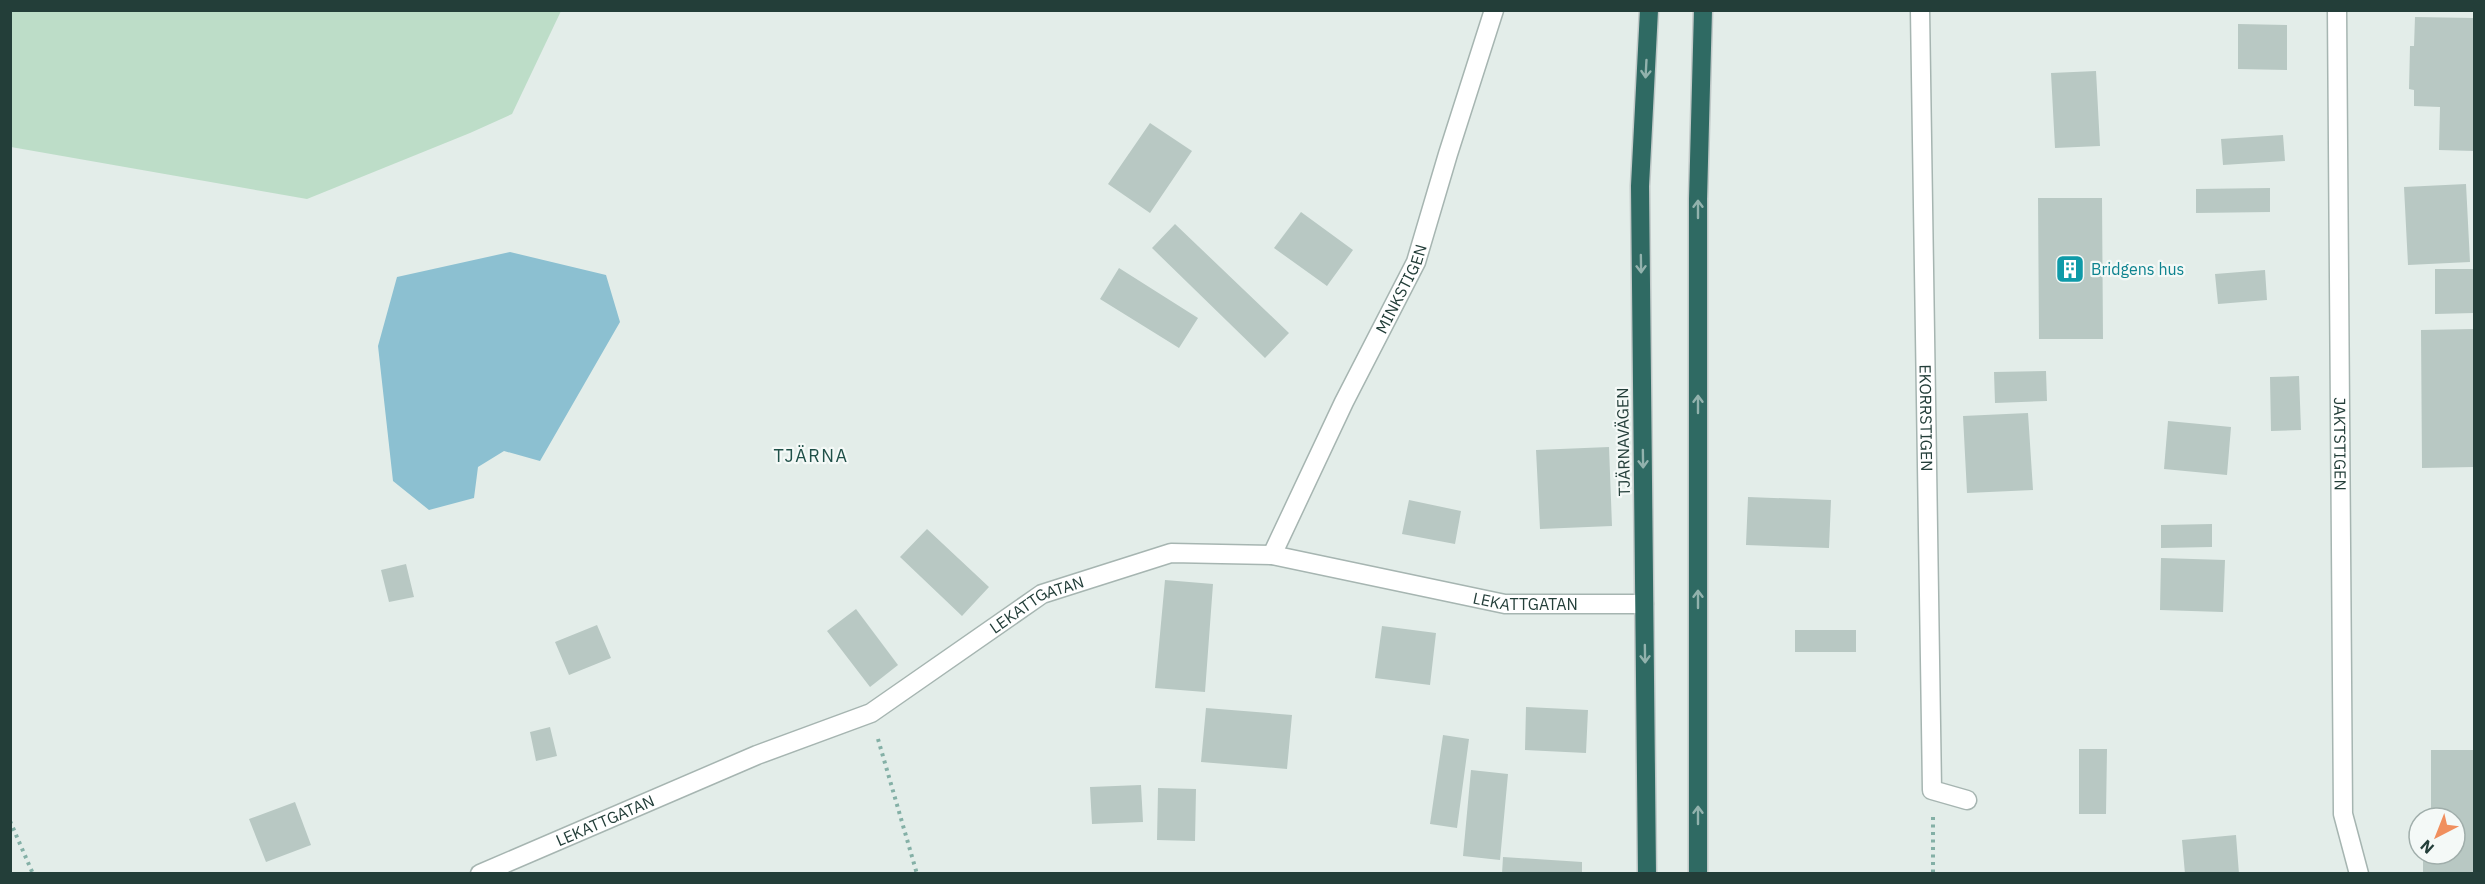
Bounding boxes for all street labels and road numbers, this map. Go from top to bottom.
street label: MINKSTIGEN [1371,242,1431,337]
street label: EKORRSTIGEN [1915,364,1937,472]
street label: TJÄRNAVÄGEN [1612,387,1634,497]
street label: JAKTSTIGEN [2330,397,2351,491]
street label: LEKATTGATAN [985,571,1086,638]
street label: LEKATTGATAN [1471,588,1578,615]
street label: LEKATTGATAN [553,790,657,850]

